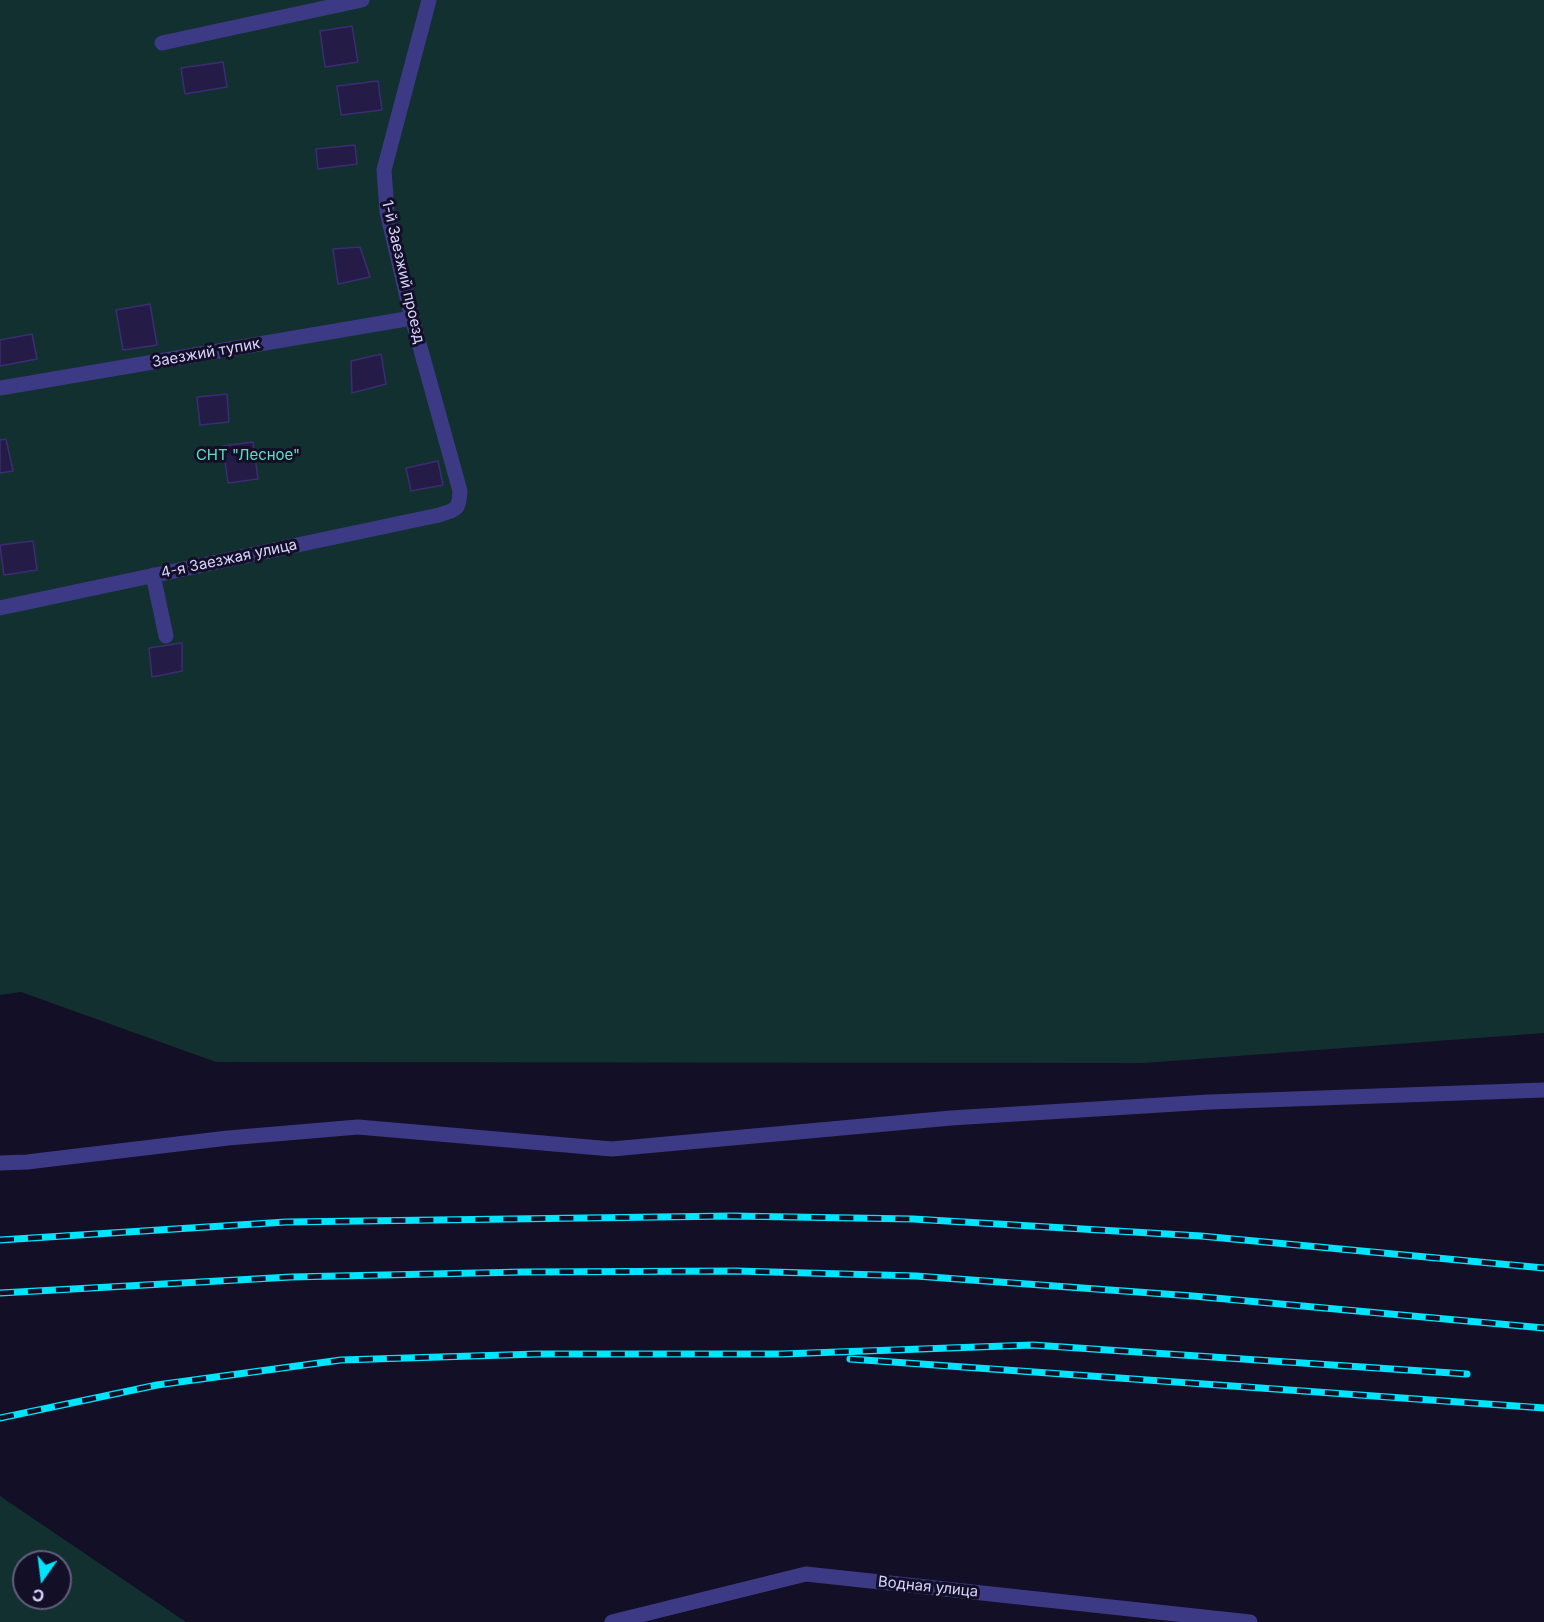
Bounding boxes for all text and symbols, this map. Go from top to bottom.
street label: 1-й Заезжий проезд [378,199,428,345]
street label: Заезжий тупик [151,335,261,371]
park label: СНТ "Лесное" [196,446,300,464]
street label: 4-я Заезжая улица [159,536,299,582]
north arrow [12,1550,72,1610]
street label: Водная улица [877,1573,979,1601]
text: С [30,1584,46,1607]

